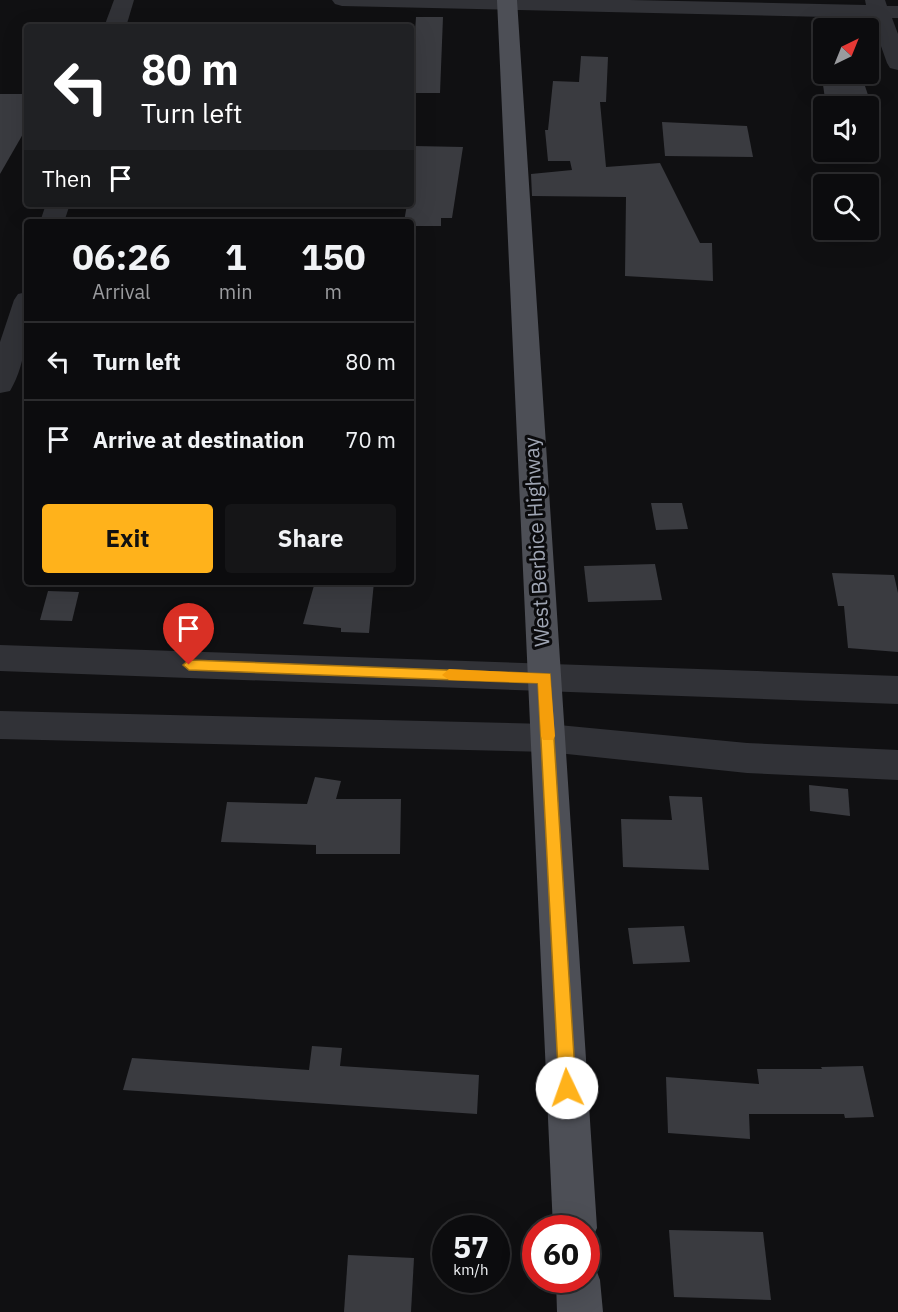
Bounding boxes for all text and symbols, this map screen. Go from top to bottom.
north arrow [813,18,879,84]
map controls [813,18,879,240]
text: 80 m [141,42,239,97]
icon: left [42,48,120,126]
text: Turn left [141,95,242,130]
button: sound [813,96,879,162]
icon: arrive [104,162,137,195]
text: Then [42,164,92,193]
button: search [813,174,879,240]
text: 06:26 [72,233,171,280]
text: 1 [225,233,247,280]
text: 150 [301,233,366,280]
text: Arrival [92,278,151,305]
text: min [219,278,253,305]
text: m [325,278,342,305]
icon: left [42,345,75,378]
text: Turn left [93,347,181,376]
text: 80 m [345,347,396,376]
icon: arrive [42,423,75,456]
text: Arrive at destination [93,425,304,454]
text: 70 m [345,425,396,454]
street label: West Berbice Highway [516,436,555,648]
button: Exit [42,504,213,573]
button: Share [225,504,396,573]
pin [163,603,214,665]
icon: arrive [172,612,205,645]
position arrow [535,1056,599,1120]
speed limit sign: 60 [522,1215,600,1293]
text: 57 [453,1227,489,1266]
text: km/h [453,1260,489,1279]

